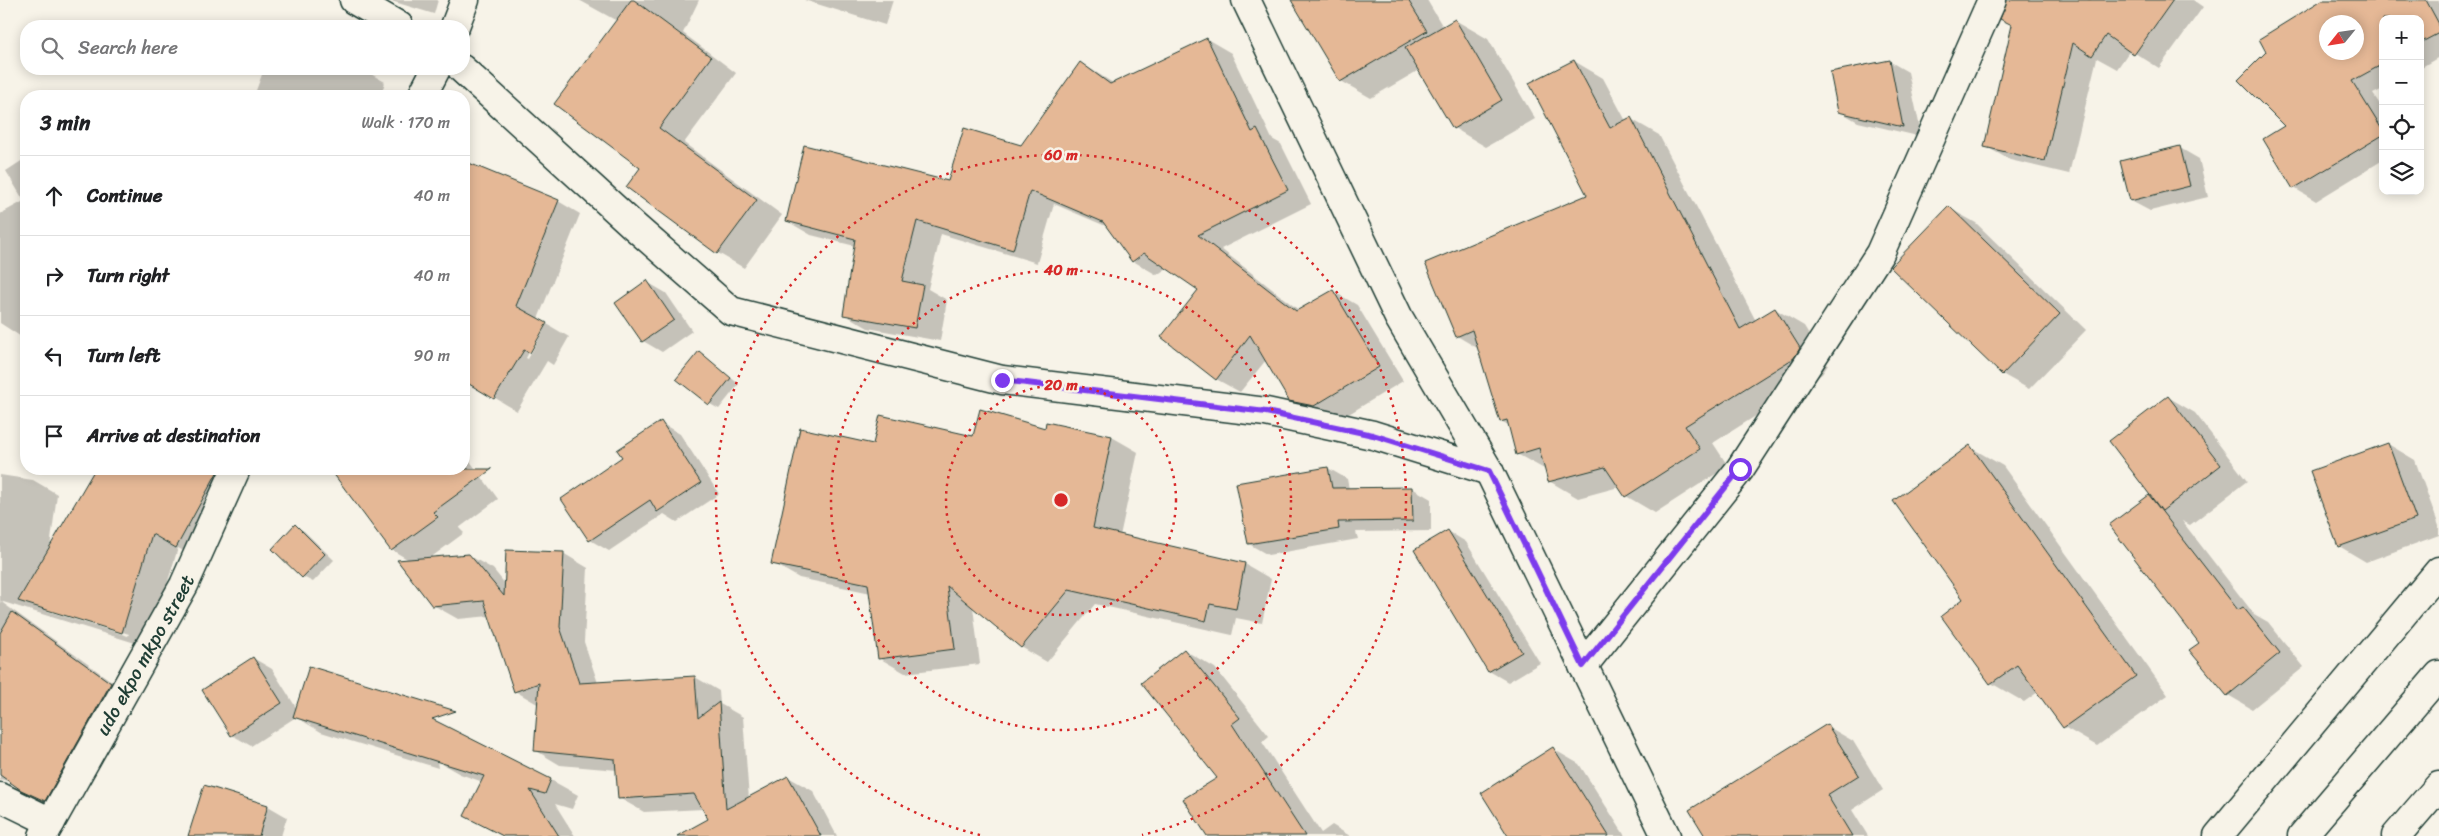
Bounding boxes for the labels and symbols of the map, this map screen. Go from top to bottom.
north arrow [2319,15,2364,60]
text: 60 m [1043,142,1078,168]
text: 40 m [1043,257,1079,283]
route end [991,369,1014,392]
text: 20 m [1043,372,1078,398]
route start [1729,458,1752,481]
centre of rings [1052,491,1070,509]
street label: udo ekpo mkpo street [87,569,204,742]

